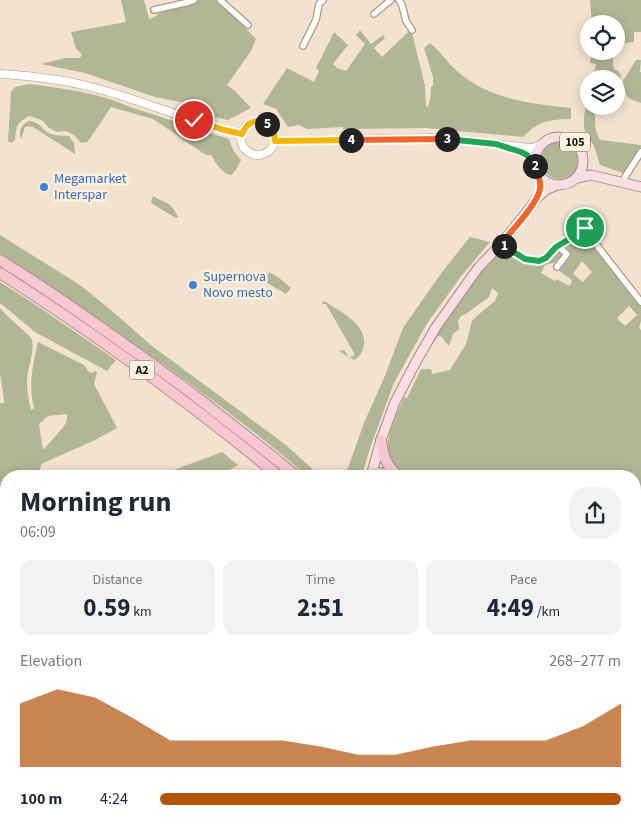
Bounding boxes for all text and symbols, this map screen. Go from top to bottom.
map controls [580,15,625,115]
button: locate [580,15,625,60]
button: layers [580,70,625,115]
pin [173,99,215,141]
icon: check [180,106,208,134]
pin: 5 [254,112,280,136]
text: 5 [264,114,271,134]
pin: 3 [434,126,460,152]
pin: 4 [338,128,364,152]
text: 3 [444,129,451,149]
text: 4 [348,130,355,150]
road number: 105 [560,132,590,152]
pin: 2 [522,154,548,178]
text: 2 [532,156,539,176]
place label: Megamarket Interspar [54,169,127,205]
marker: Megamarket Interspar [38,181,50,193]
pin [564,207,606,249]
icon: arrive [571,214,599,242]
pin: 1 [492,234,516,258]
text: 1 [501,236,508,256]
place label: Supernova Novo mesto [203,267,273,303]
marker: Supernova Novo mesto [187,279,199,291]
road number: A2 [130,360,154,380]
text: Morning run [20,482,171,522]
button: share [569,487,621,539]
text: 06:09 [20,521,56,543]
text: Distance [93,570,142,590]
text: Time [306,570,335,590]
text: Pace [510,570,537,590]
text: 0.59 [83,590,130,626]
text: 2:51 [297,590,344,626]
text: 4:49 [487,590,534,626]
text: km [130,602,152,622]
text: /km [534,602,560,622]
text: Elevation [20,650,82,672]
text: 268–277 m [549,650,621,672]
text: 100 m [20,788,62,810]
text: 4:24 [100,788,128,810]

